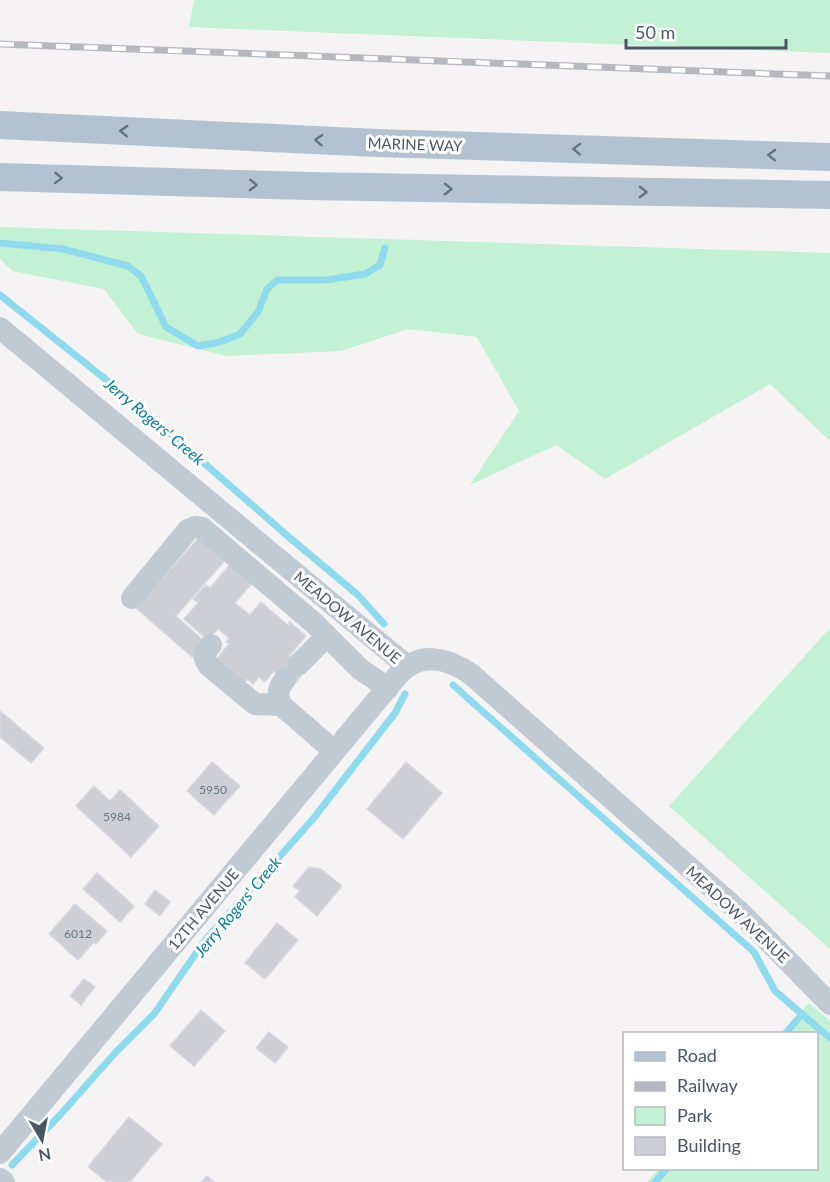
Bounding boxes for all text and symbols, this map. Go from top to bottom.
scale bar [626,12,786,50]
text: 50 m [635,21,675,43]
one-way arrow [120,124,129,137]
street label: MARINE WAY [367,133,463,155]
one-way arrow [314,134,323,147]
one-way arrow [572,143,581,155]
one-way arrow [767,149,776,161]
one-way arrow [54,172,63,185]
one-way arrow [249,178,258,191]
one-way arrow [444,183,453,196]
one-way arrow [639,186,648,198]
water label: Jerry Rogers' Creek [100,373,209,469]
street label: MEADOW AVENUE [291,567,405,667]
house number: 5950 [199,782,227,797]
house number: 5984 [103,809,131,824]
water label: Jerry Rogers' Creek [189,852,285,961]
street label: MEADOW AVENUE [683,862,793,966]
street label: 12TH AVENUE [164,865,242,953]
house number: 6012 [64,926,92,941]
legend [623,1032,818,1170]
text: Road [677,1044,717,1066]
text: Railway [677,1074,738,1096]
text: Park [677,1104,713,1126]
north arrow [12,1110,72,1170]
text: Building [677,1134,741,1156]
text: N [37,1145,52,1166]

